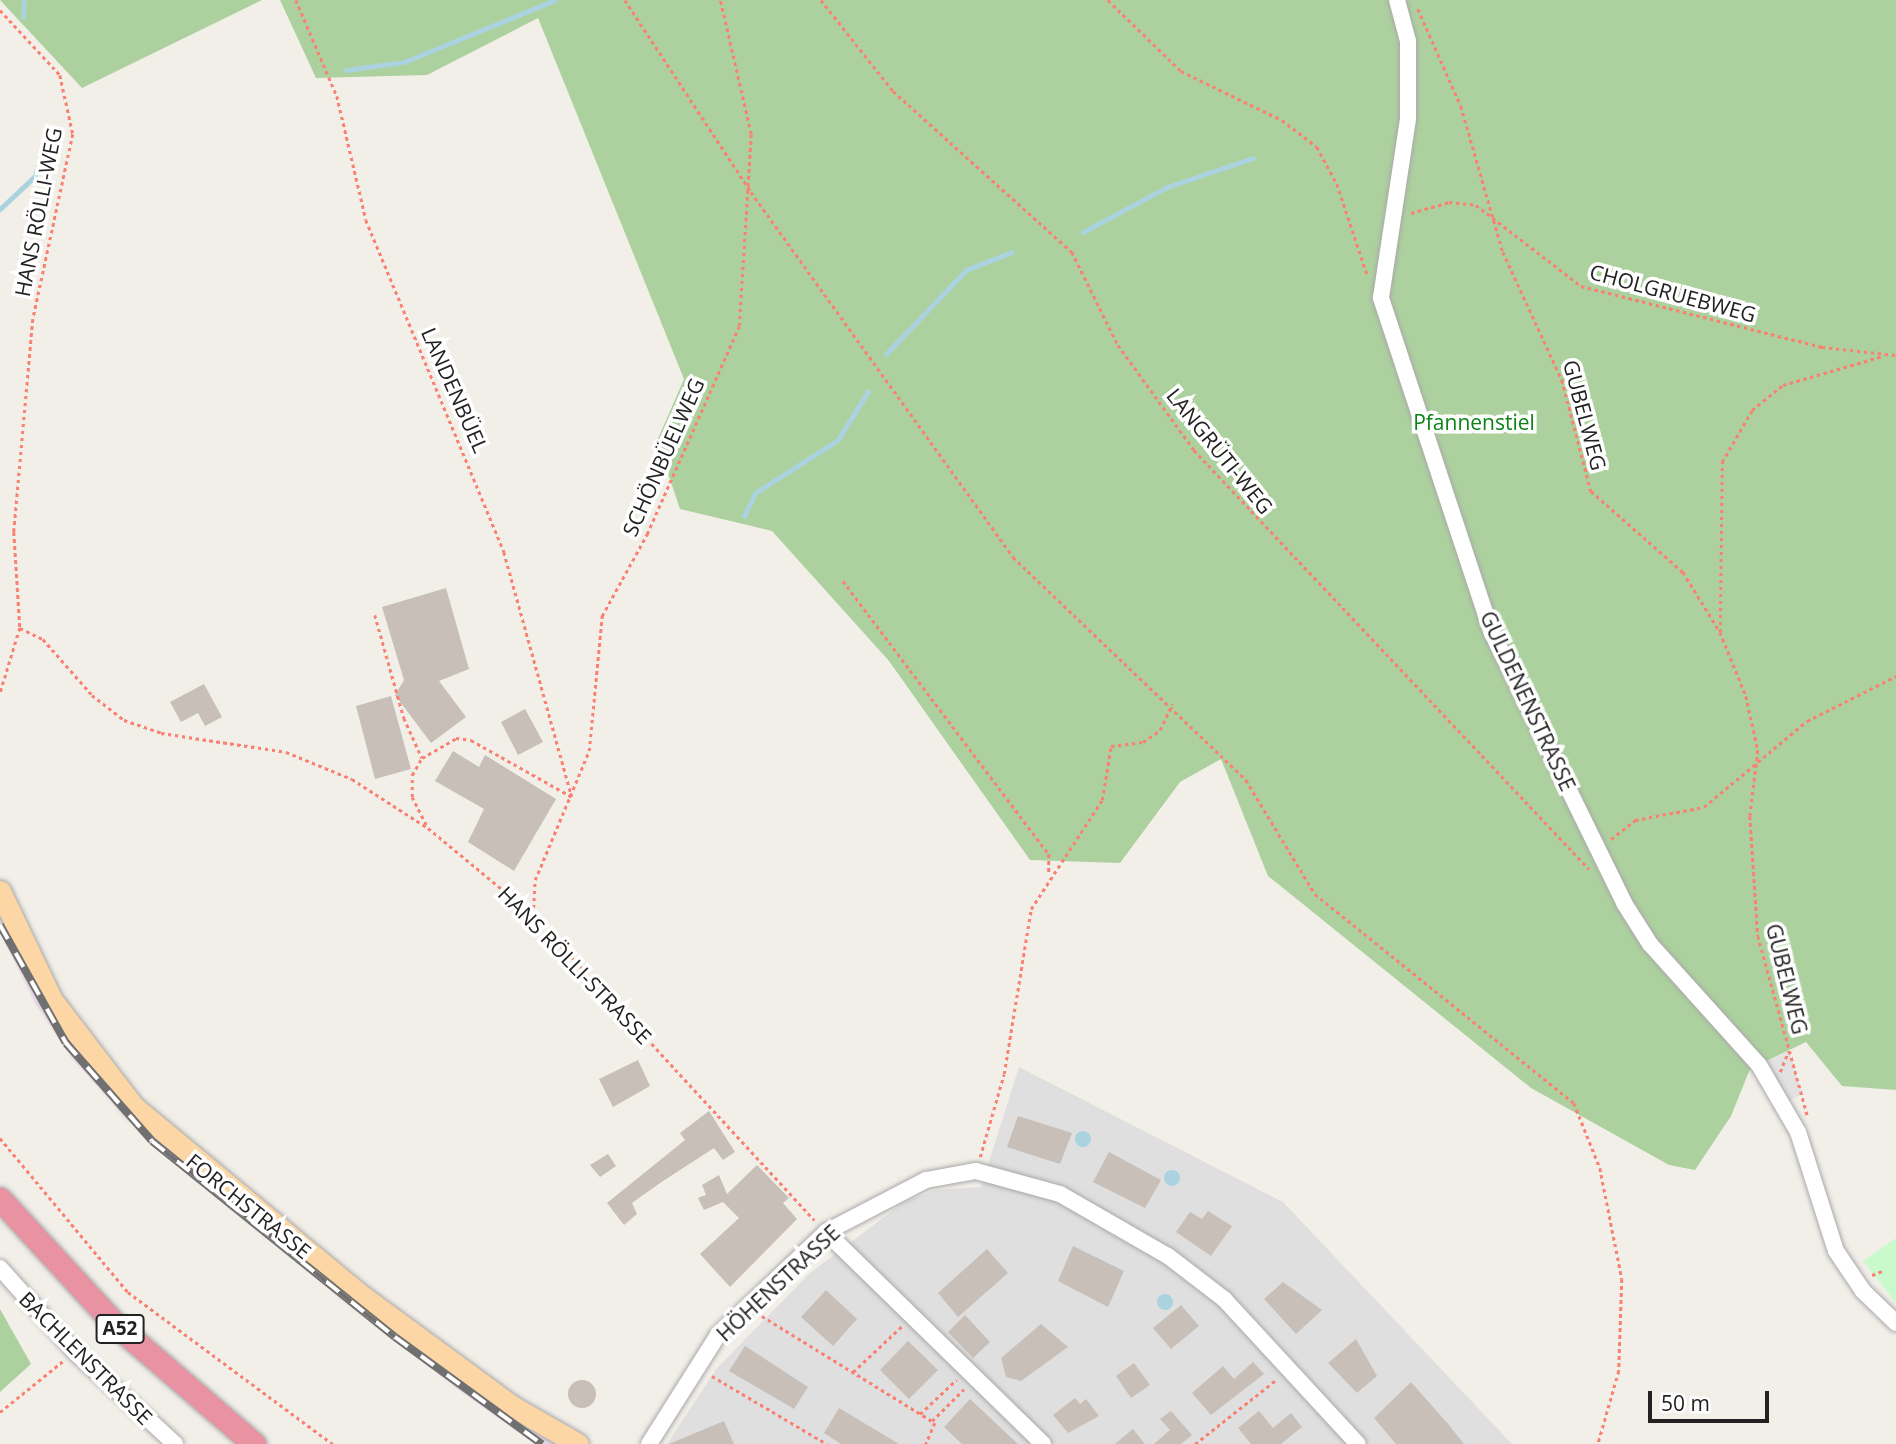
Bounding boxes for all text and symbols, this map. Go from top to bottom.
street label: HANS RÖLLI-WEG [9,125,67,299]
street label: CHOLGRUEBWEG [1587,259,1759,327]
street label: LANDENBÜEL [416,324,494,456]
street label: GUBELWEG [1558,357,1612,473]
street label: SCHÖNBÜELWEG [617,374,709,540]
street label: LANGRÜTI-WEG [1162,383,1278,519]
park label: Pfannenstiel [1413,409,1535,435]
street label: GULDENENSTRASSE [1475,607,1581,795]
street label: HANS RÖLLI-STRASSE [493,881,657,1049]
street label: GUBELWEG [1761,921,1813,1037]
street label: FORCHSTRASSE [182,1148,316,1264]
street label: HÖHENSTRASSE [711,1220,845,1346]
street label: BACHLENSTRASSE [14,1286,158,1430]
road number: A52 [96,1314,144,1344]
scale bar [1651,1378,1772,1422]
text: 50 m [1661,1389,1710,1417]

